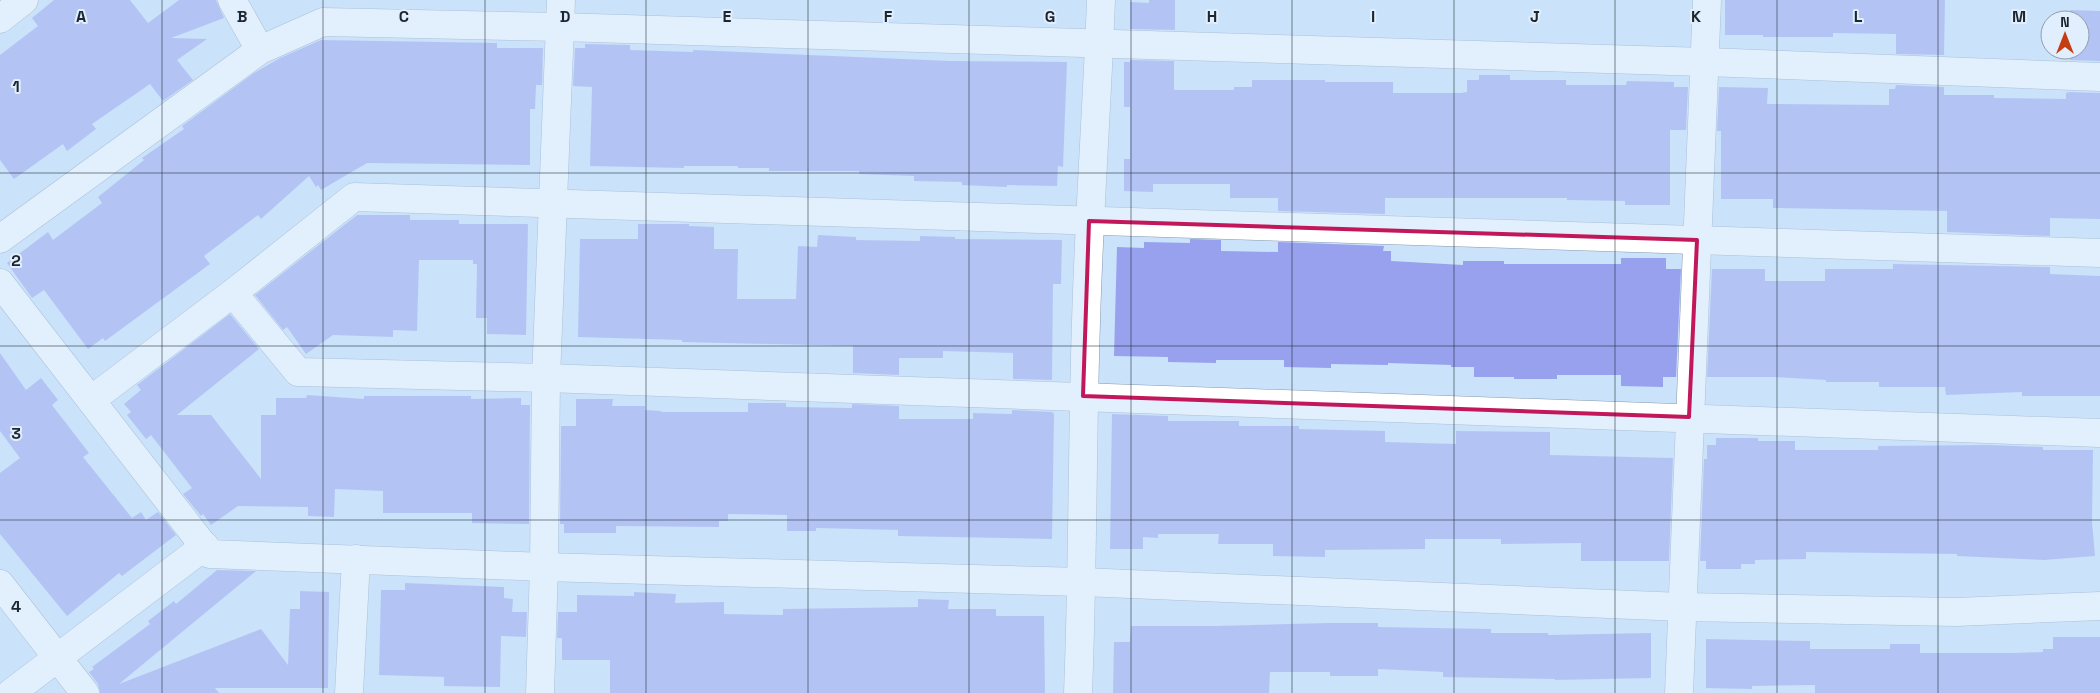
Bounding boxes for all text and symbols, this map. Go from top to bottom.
text: A [76,6,86,27]
text: B [237,6,247,27]
text: C [399,6,409,27]
text: D [560,6,570,27]
text: E [723,6,732,27]
text: F [884,6,893,27]
text: G [1045,6,1055,27]
text: H [1207,6,1217,27]
text: I [1371,6,1375,27]
text: J [1530,6,1540,27]
text: K [1691,6,1701,27]
text: L [1854,6,1863,27]
text: M [2012,6,2026,27]
north arrow [2040,10,2090,60]
text: N [2060,13,2070,31]
text: 1 [12,76,20,97]
text: 2 [11,250,21,271]
text: 3 [11,423,21,444]
text: 4 [11,596,21,617]

